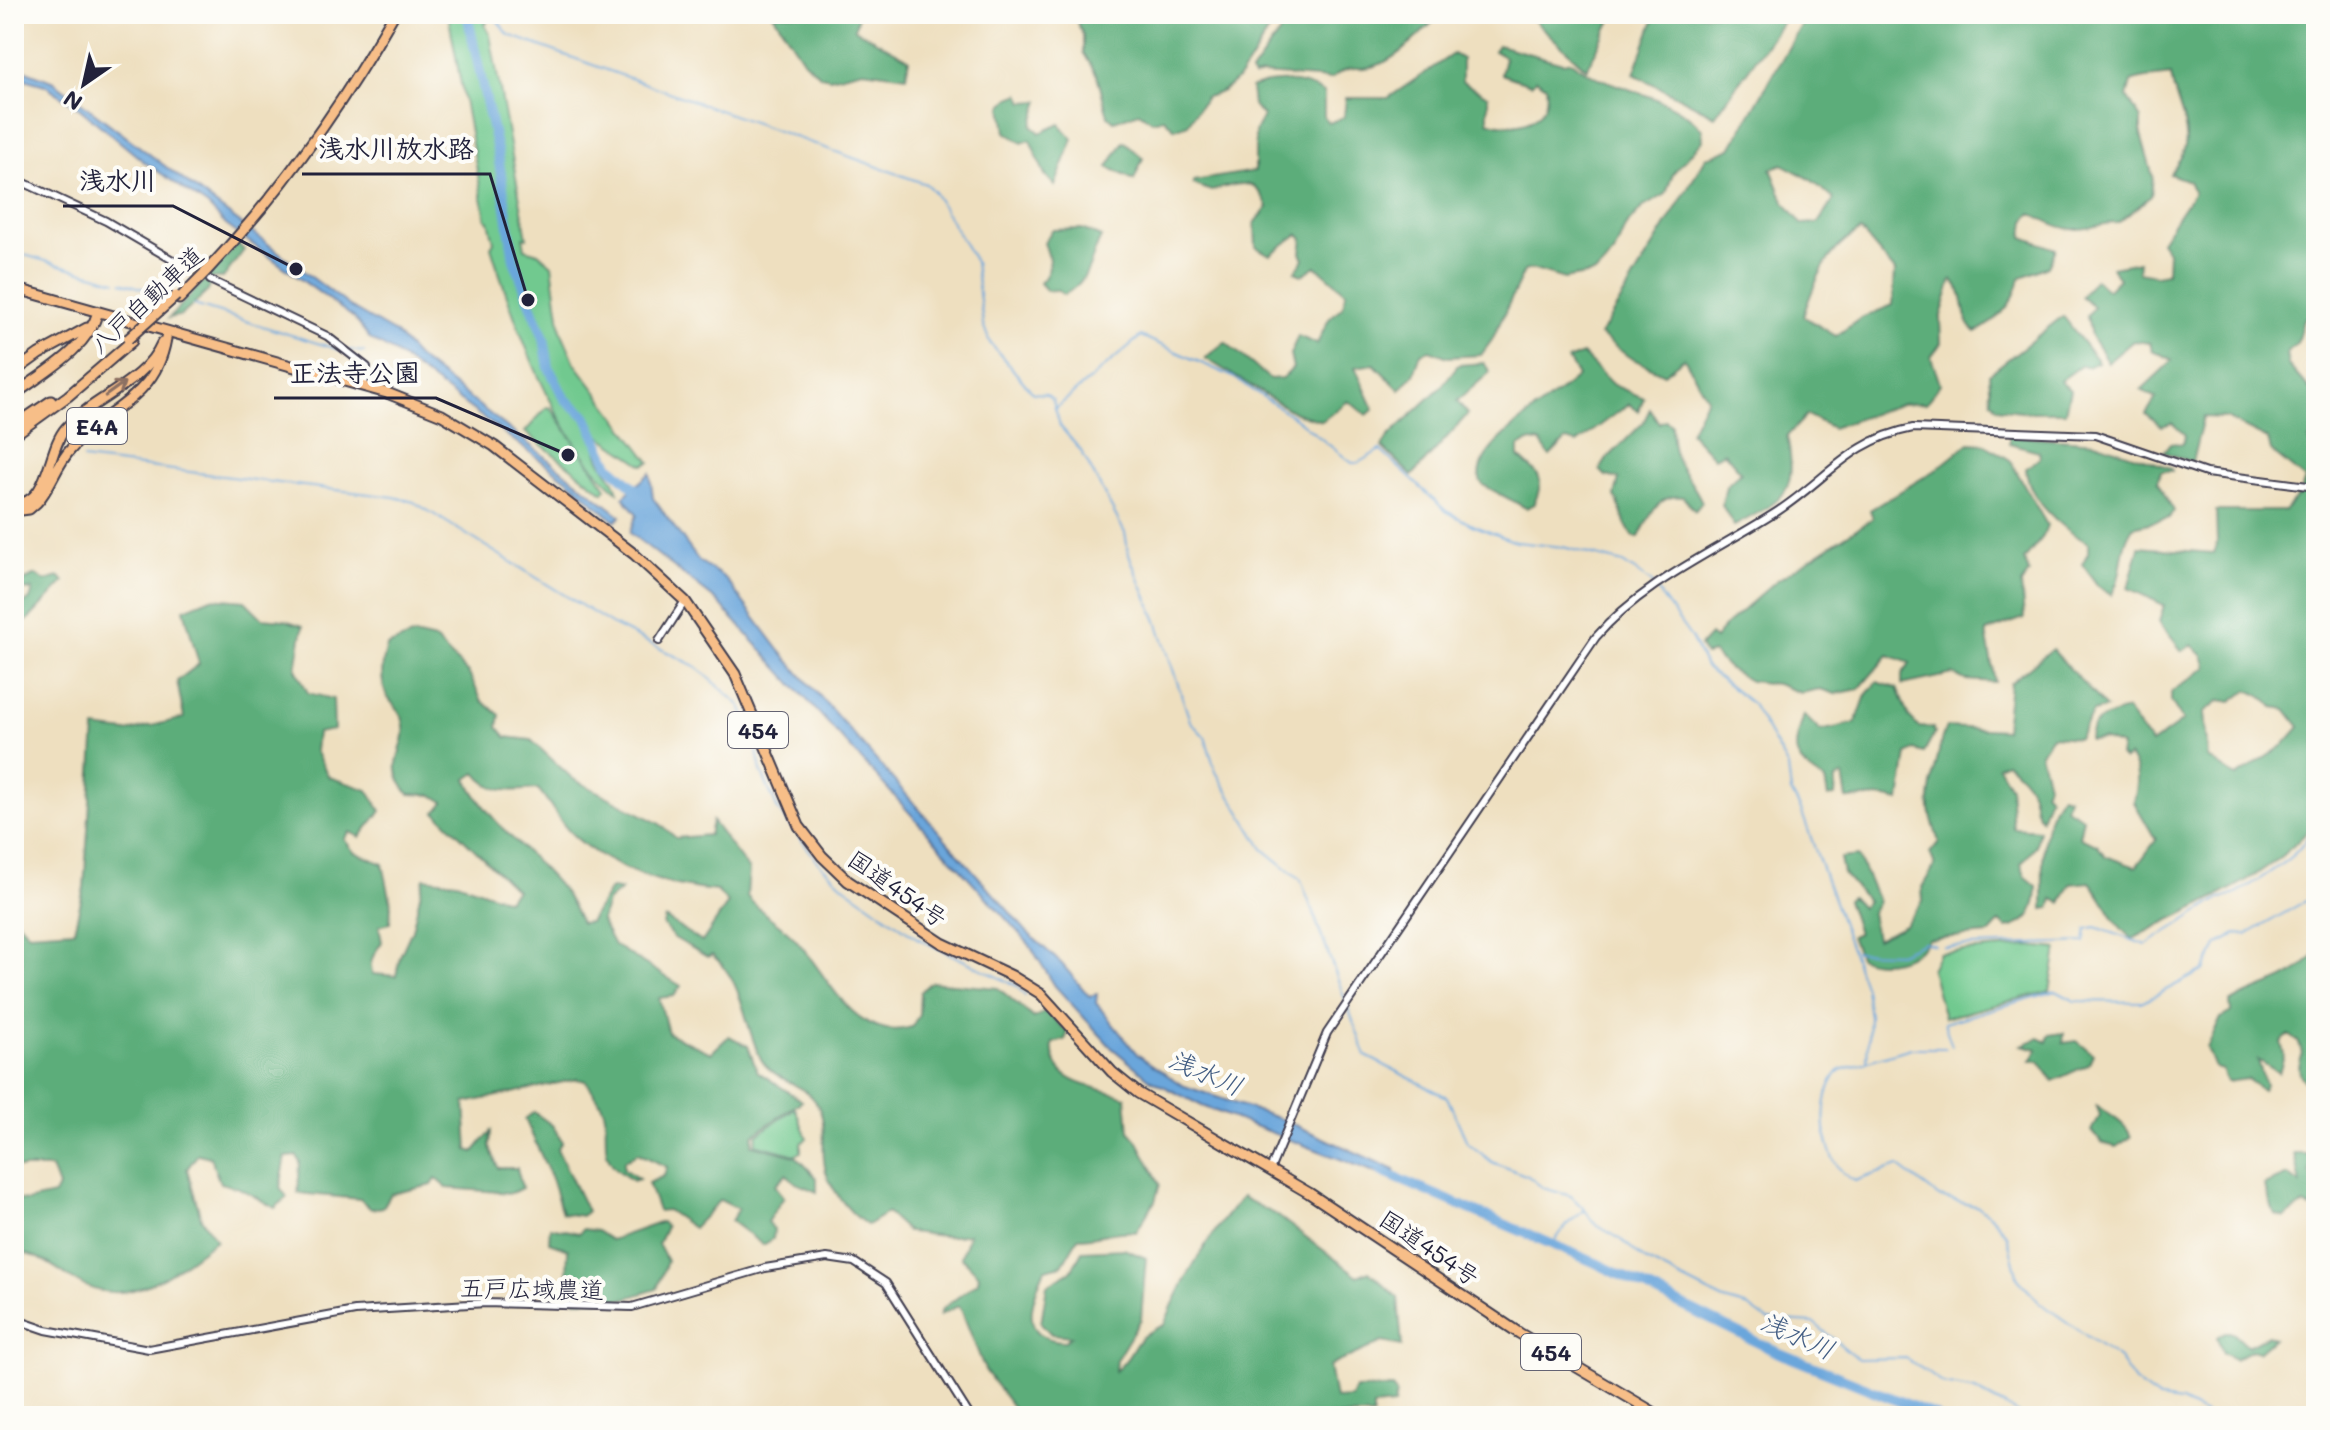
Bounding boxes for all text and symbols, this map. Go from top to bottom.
north arrow [44,44,124,124]
text: N [58,84,88,118]
callout: 浅水川放水路 [302,124,490,174]
text: 浅水川放水路 [318,131,474,165]
callout: 浅水川 [63,156,173,206]
text: 浅水川 [79,163,157,197]
street label: 八戸自動車道 [83,239,209,359]
callout: 正法寺公園 [274,348,436,398]
text: 正法寺公園 [290,355,420,389]
one-way arrow [104,380,126,397]
road number: E4A [67,408,127,444]
road number: 454 [728,712,788,748]
street label: 国道454号 [842,843,954,933]
water label: 浅水川 [1163,1041,1249,1103]
street label: 国道454号 [1374,1202,1486,1292]
street label: 五戸広域農道 [460,1271,604,1305]
water label: 浅水川 [1755,1304,1841,1366]
road number: 454 [1521,1334,1581,1370]

